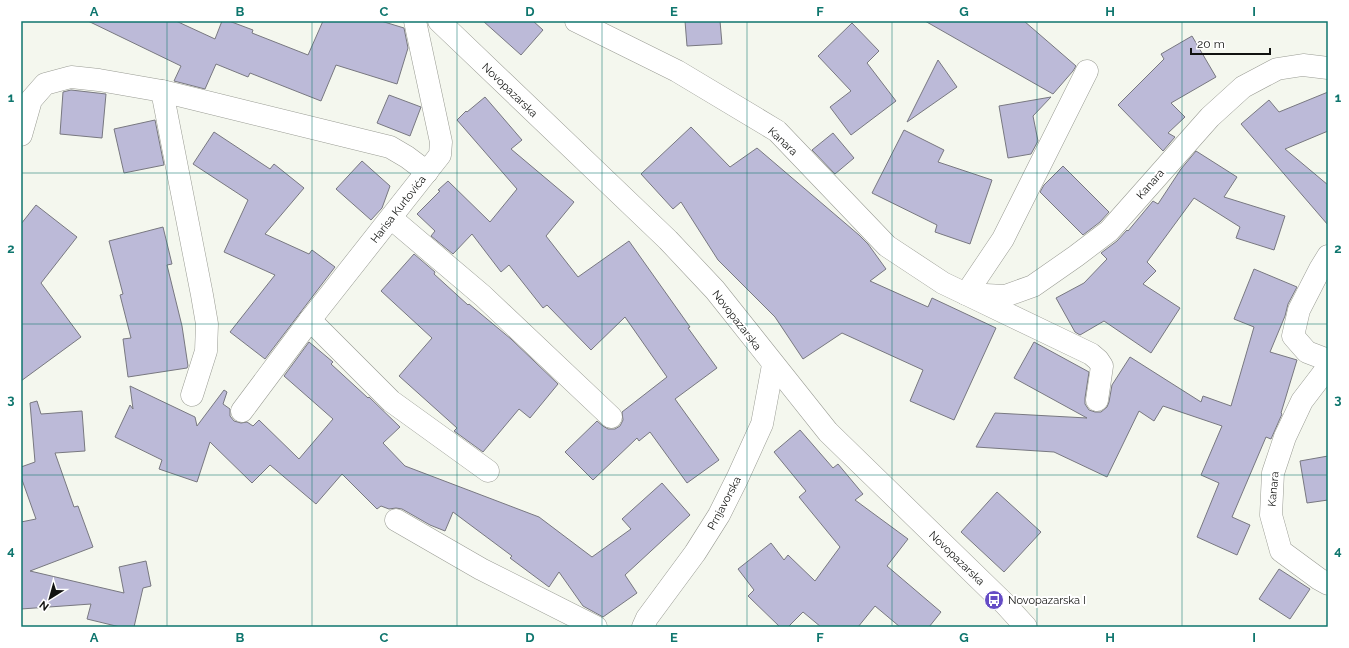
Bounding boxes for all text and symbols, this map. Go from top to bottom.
text: A [90,4,99,19]
text: B [236,4,245,19]
text: C [380,4,389,19]
text: D [525,4,535,19]
text: E [670,4,678,19]
text: F [816,4,824,19]
text: G [959,4,969,19]
text: H [1105,4,1115,19]
text: I [1252,4,1256,19]
scale bar [1191,30,1270,56]
text: 20 m [1197,37,1225,51]
street label: Novopazarska [479,61,540,120]
text: 1 [8,90,15,105]
text: 1 [1335,90,1342,105]
street label: Kanara [765,125,800,158]
street label: Kanara [1134,167,1167,202]
street label: Harisa Kurtovića [368,173,429,246]
text: 2 [7,241,15,256]
text: 2 [1334,241,1342,256]
street label: Novopazarska [709,288,764,353]
text: 3 [7,392,15,407]
text: 3 [1334,392,1342,407]
street label: Kanara [1265,471,1282,507]
street label: Prnjavorska [705,474,744,532]
street label: Novopazarska [926,529,987,588]
text: 4 [7,543,15,558]
text: 4 [1334,543,1342,558]
north arrow [30,578,70,618]
bus stop icon: Novopazarska I [983,589,1005,611]
place label: Novopazarska I [1008,594,1086,607]
text: N [37,598,52,613]
text: A [90,630,99,645]
text: B [236,630,245,645]
text: C [380,630,389,645]
text: D [525,630,535,645]
text: E [670,630,678,645]
text: F [816,630,824,645]
text: G [959,630,969,645]
text: H [1105,630,1115,645]
text: I [1252,630,1256,645]

